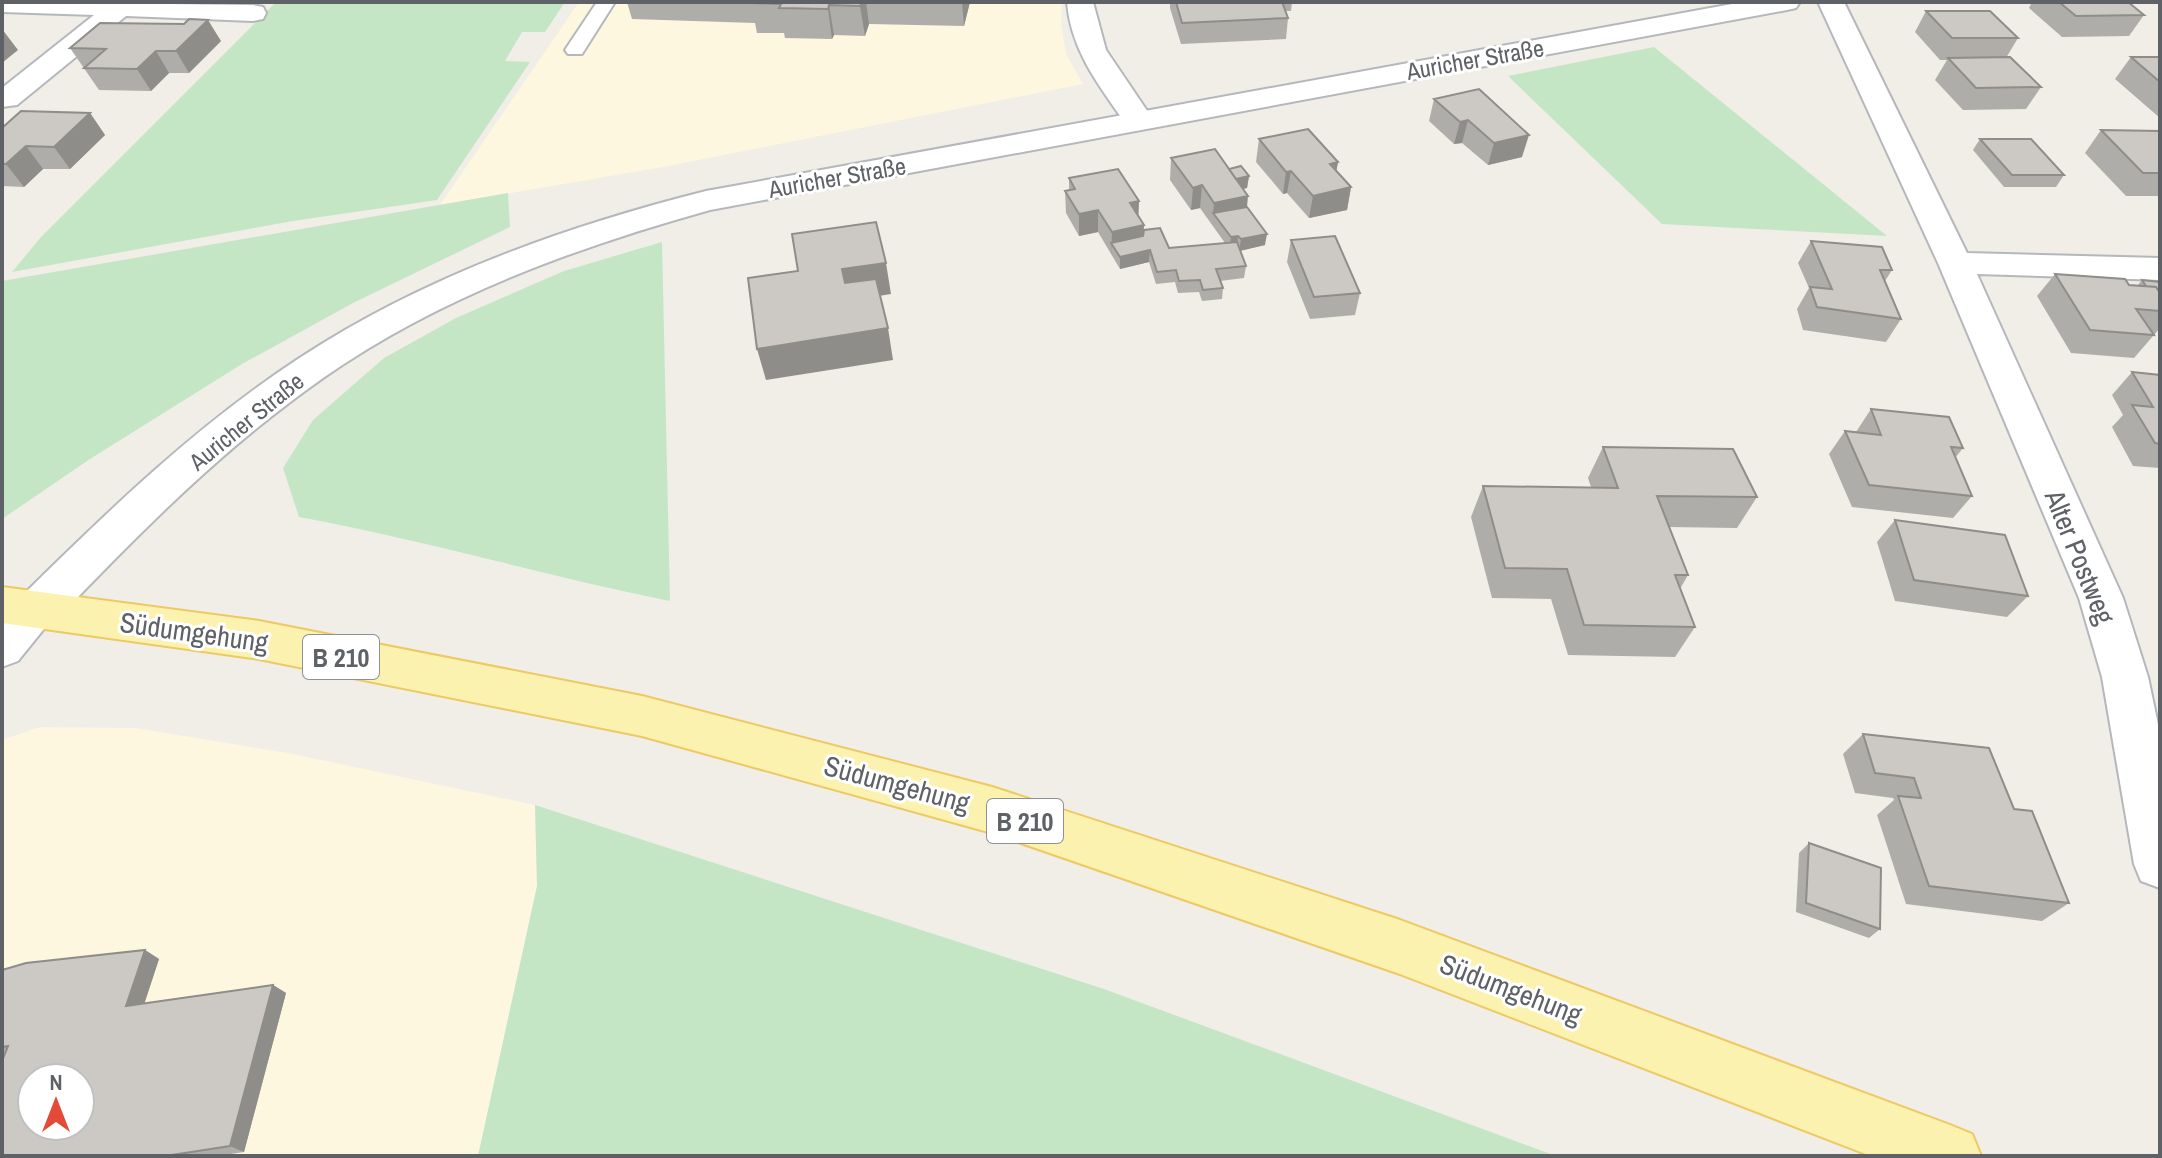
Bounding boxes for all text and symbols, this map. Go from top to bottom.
street label: Auricher Straße [1403,31,1546,87]
street label: Auricher Straße [765,149,908,205]
street label: Auricher Straße [181,365,310,478]
street label: Alter Postweg [2035,483,2124,630]
street label: Südumgehung [117,603,271,661]
road number: B 210 [303,635,379,679]
street label: Südumgehung [820,746,974,822]
road number: B 210 [987,799,1063,843]
street label: Südumgehung [1434,944,1588,1034]
north arrow [16,1062,96,1142]
text: N [49,1067,63,1097]

